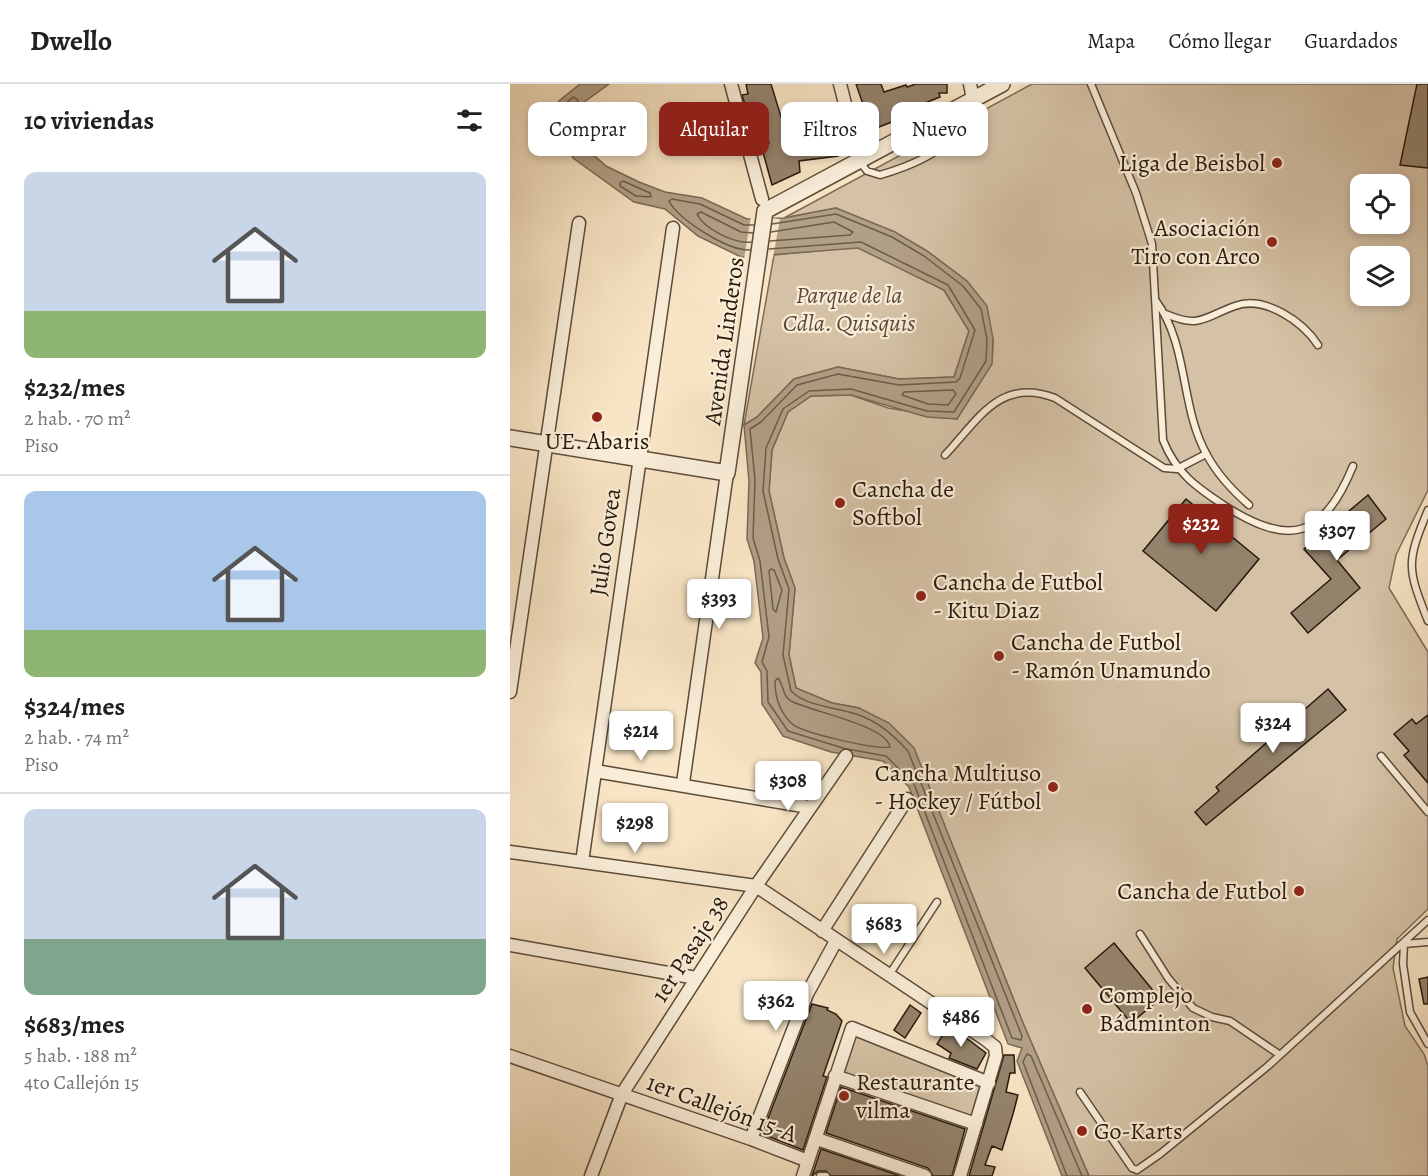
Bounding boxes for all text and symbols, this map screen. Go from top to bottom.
text: Dwello [30,22,112,60]
text: Mapa [1087,27,1135,55]
text: Cómo llegar [1168,27,1271,55]
text: Guardados [1304,27,1398,55]
chip: Comprar [528,102,647,156]
chip: Alquilar [659,102,769,156]
chip: Filtros [781,102,879,156]
chip: Nuevo [891,102,988,156]
text: 10 viviendas [24,103,154,138]
icon: filters [453,104,486,137]
place label: Liga de Beisbol [1119,147,1265,179]
marker: Liga de Beisbol [1270,156,1284,170]
map controls [1350,174,1410,306]
button: locate [1350,174,1410,234]
icon: home [201,211,309,319]
place label: Asociación Tiro con Arco [1131,212,1260,272]
marker: Asociación Tiro con Arco [1265,235,1279,249]
button: layers [1350,246,1410,306]
street label: Avenida Linderos [696,255,752,428]
park label: Parque de la Cdla. Quisquis [783,279,915,339]
text: $232/mes [24,370,125,405]
text: 2 hab. · 70 m² [24,405,131,432]
marker: UE. Abaris [590,410,604,424]
place label: UE. Abaris [545,425,649,457]
text: Piso [24,432,58,459]
place label: Cancha de Softbol [852,473,954,533]
street label: Julio Govea [582,485,629,598]
marker: Cancha de Softbol [833,496,847,510]
pin: $232 [1165,504,1237,555]
text: $232 [1182,510,1220,537]
pin: $307 [1301,511,1373,562]
text: $307 [1319,517,1355,544]
icon: home [201,530,309,638]
place label: Cancha de Futbol - Kitu Diaz [933,566,1103,626]
pin: $393 [683,579,755,630]
text: $393 [701,585,737,612]
marker: Cancha de Futbol - Kitu Diaz [914,589,928,603]
place label: Cancha de Futbol - Ramón Unamundo [1011,626,1211,686]
marker: Cancha de Futbol - Ramón Unamundo [992,649,1006,663]
text: $324/mes [24,689,125,724]
pin: $324 [1237,703,1309,754]
text: $324 [1255,709,1291,736]
pin: $214 [605,711,677,762]
text: $214 [623,717,659,744]
text: 2 hab. · 74 m² [24,724,129,751]
text: Piso [24,751,58,778]
place label: Cancha Multiuso - Hockey / Fútbol [874,757,1041,817]
pin: $308 [752,761,824,812]
text: $308 [769,767,807,794]
marker: Cancha Multiuso - Hockey / Fútbol [1046,780,1060,794]
pin: $298 [599,803,671,854]
text: $298 [616,809,654,836]
icon: home [201,848,309,956]
place label: Cancha de Futbol [1117,875,1287,907]
marker: Cancha de Futbol [1292,884,1306,898]
street label: 1er Pasaje 38 [644,890,736,1008]
pin: $683 [848,904,920,955]
text: $683 [866,910,902,937]
place label: Complejo Bádminton [1099,979,1210,1039]
pin: $362 [740,981,812,1032]
text: $362 [758,987,794,1014]
pin: $486 [925,997,997,1048]
marker: Complejo Bádminton [1080,1002,1094,1016]
text: $486 [942,1003,980,1030]
text: $683/mes [24,1007,125,1042]
text: 5 hab. · 188 m² [24,1042,137,1069]
street label: 1er Callejón 15-A [642,1066,803,1150]
place label: Restaurante vilma [855,1066,974,1126]
text: 4to Callejón 15 [24,1069,139,1096]
marker: Restaurante vilma [837,1089,851,1103]
place label: Go-Karts [1094,1115,1183,1147]
marker: Go-Karts [1075,1124,1089,1138]

